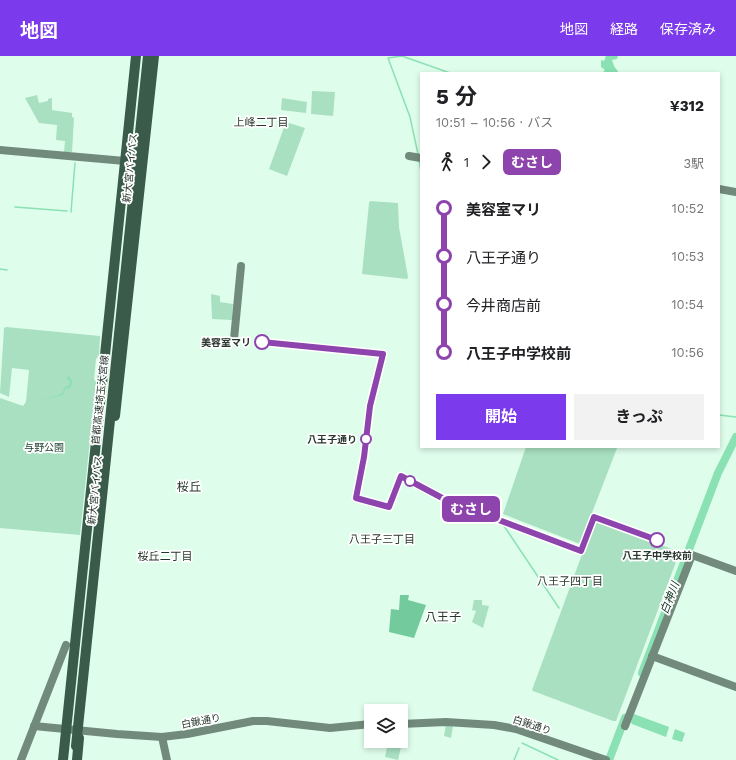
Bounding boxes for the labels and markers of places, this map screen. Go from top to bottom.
marker: 美容室マリ [254,334,270,350]
place label: 美容室マリ [201,337,251,348]
marker: 八王子通り [360,433,372,445]
place label: 八王子通り [307,434,357,445]
unlabelled marker [404,475,416,487]
marker: 八王子中学校前 [649,532,665,548]
place label: 八王子中学校前 [622,550,692,561]

